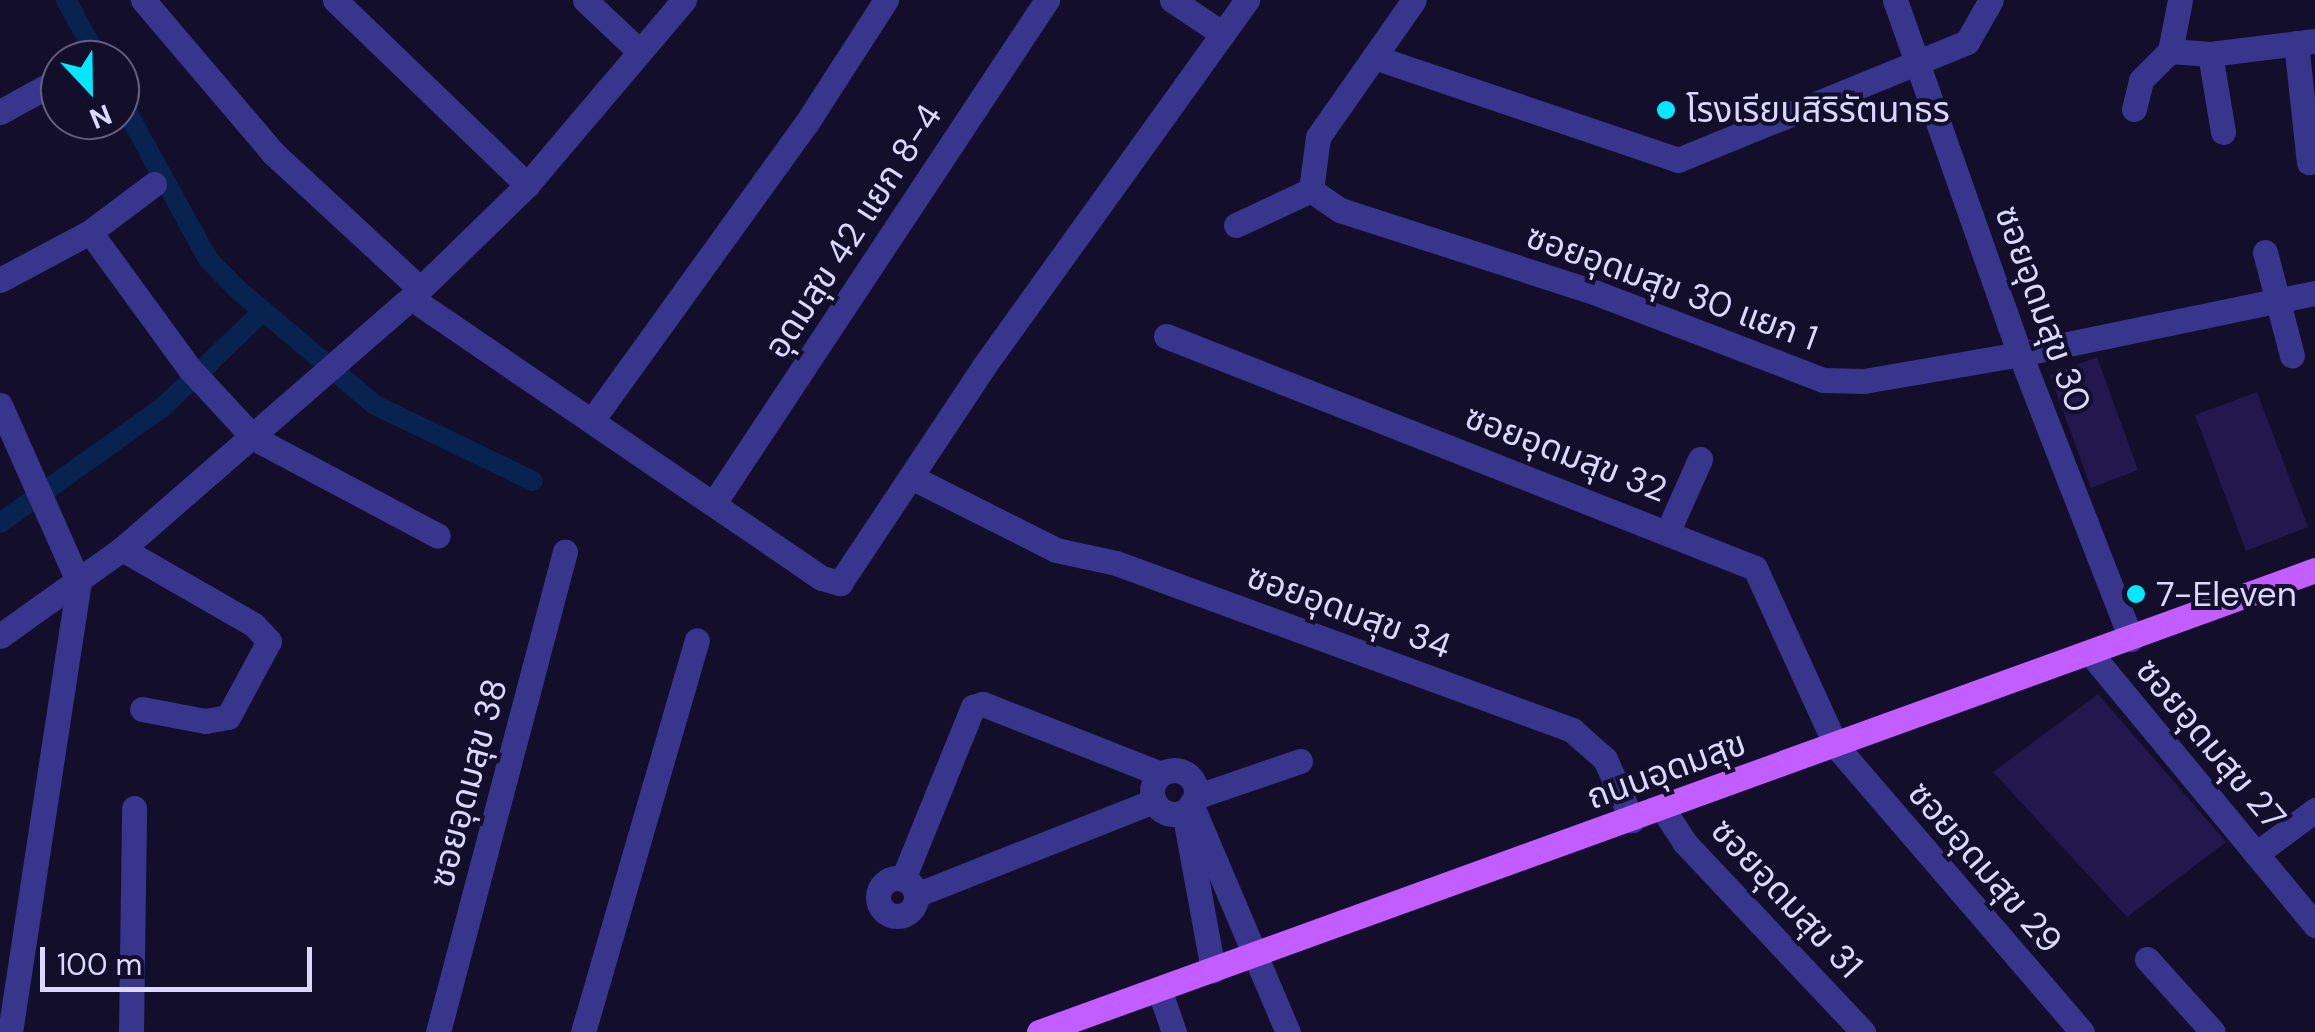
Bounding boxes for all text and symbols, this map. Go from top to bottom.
north arrow [40,40,140,140]
place label: โรงเรียนสิริรัตนาธร [1686,89,1950,131]
text: N [84,95,117,137]
street label: อุดมสุข 42 แยก 8-4 [755,96,951,366]
marker: โรงเรียนสิริรัตนาธร [1655,99,1677,121]
street label: ซอยอุดมสุข 30 [1986,200,2100,418]
street label: ซอยอุดมสุข 30 แยก 1 [1521,215,1823,359]
street label: ซอยอุดมสุข 32 [1459,395,1673,511]
street label: ซอยอุดมสุข 34 [1241,555,1457,667]
place label: 7-Eleven [2156,573,2297,615]
marker: 7-Eleven [2125,583,2147,605]
street label: ซอยอุดมสุข 27 [2127,650,2295,838]
street label: ซอยอุดมสุข 38 [420,674,516,892]
street label: ถนนอุดมสุข [1581,722,1751,818]
street label: ซอยอุดมสุข 29 [1899,773,2071,961]
street label: ซอยอุดมสุข 31 [1702,809,1872,987]
scale bar [45,927,318,989]
text: 100 m [57,945,142,984]

